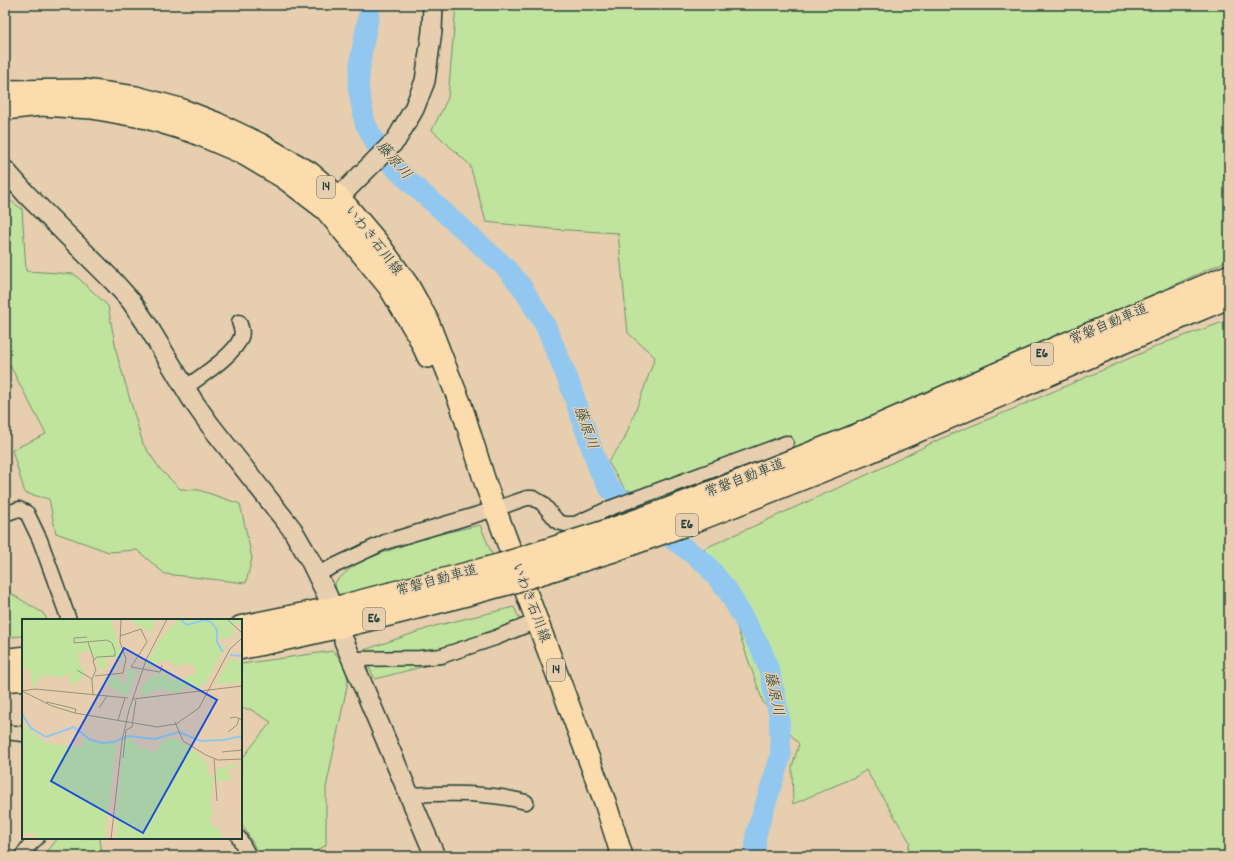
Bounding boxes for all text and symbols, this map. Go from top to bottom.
water label: 藤原川 [370,137,416,185]
road number: 14 [317,176,335,198]
street label: いわき石川線 [339,202,407,280]
street label: 常磐自動車道 [1066,299,1152,351]
road number: E6 [1031,343,1053,365]
water label: 藤原川 [567,403,603,453]
street label: 常磐自動車道 [702,455,788,503]
road number: E6 [676,514,698,536]
street label: 常磐自動車道 [394,560,480,602]
street label: いわき石川線 [506,560,554,646]
road number: E6 [363,608,385,630]
inset map [22,619,242,839]
road number: 14 [547,659,565,681]
water label: 藤原川 [758,670,788,718]

